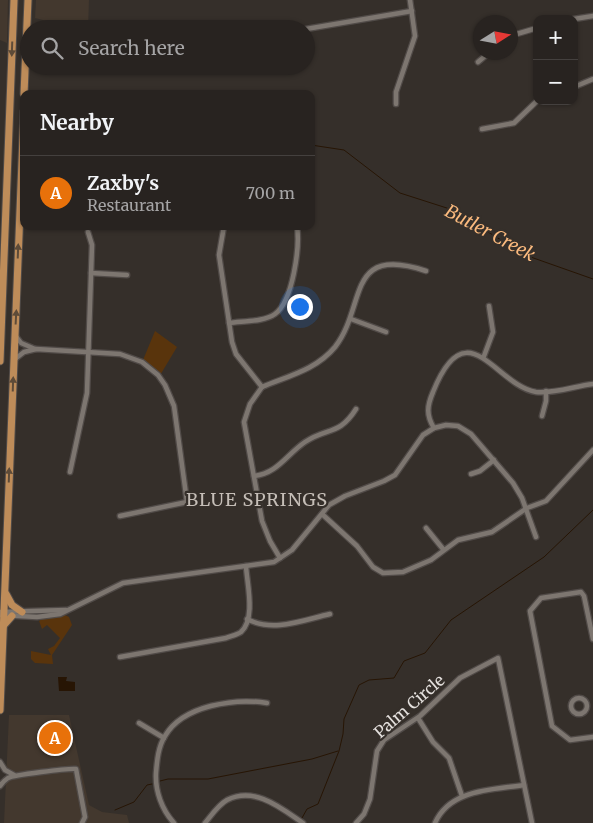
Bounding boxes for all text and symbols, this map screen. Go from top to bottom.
north arrow [473,15,518,60]
map controls [533,15,578,105]
button: + [533,15,578,60]
search box [20,20,315,75]
icon: search [38,34,66,62]
text: Search here [78,36,185,60]
one-way arrow [7,41,15,57]
button: − [533,60,578,105]
text: Nearby [40,109,114,136]
text: Zaxby's [87,171,159,195]
text: A [50,183,62,203]
text: 700 m [246,183,295,203]
text: Restaurant [87,195,171,215]
water label: Butler Creek [441,199,539,266]
one-way arrow [15,243,23,259]
your location [287,294,313,320]
one-way arrow [12,309,20,325]
one-way arrow [9,376,17,392]
one-way arrow [6,467,14,483]
district label: BLUE SPRINGS [186,488,328,511]
street label: Palm Circle [370,670,448,742]
pin: A [39,719,71,757]

